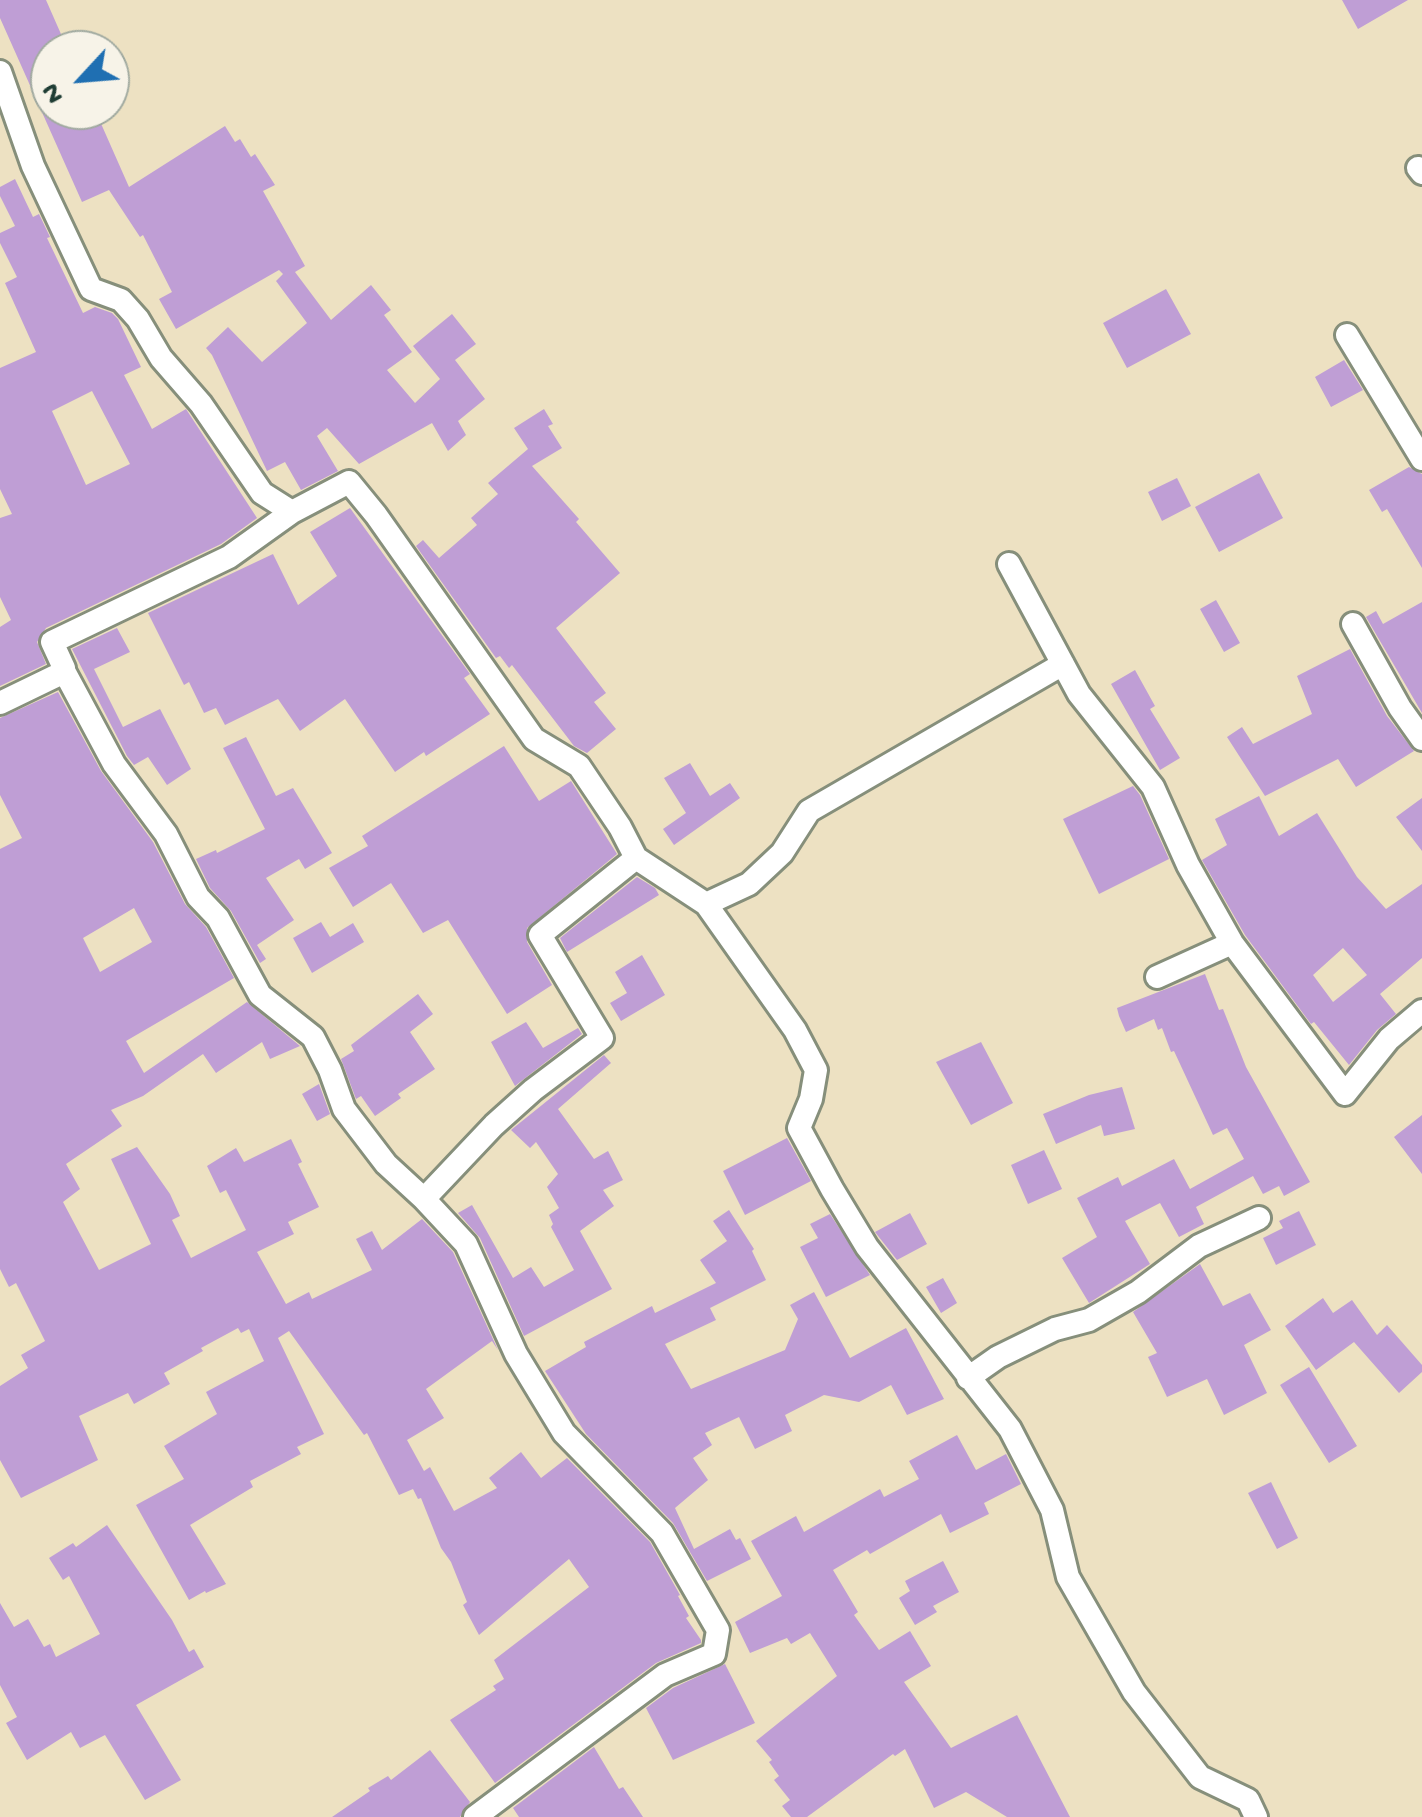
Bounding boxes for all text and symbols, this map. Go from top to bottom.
north arrow [30,30,130,130]
text: N [36,77,73,108]

